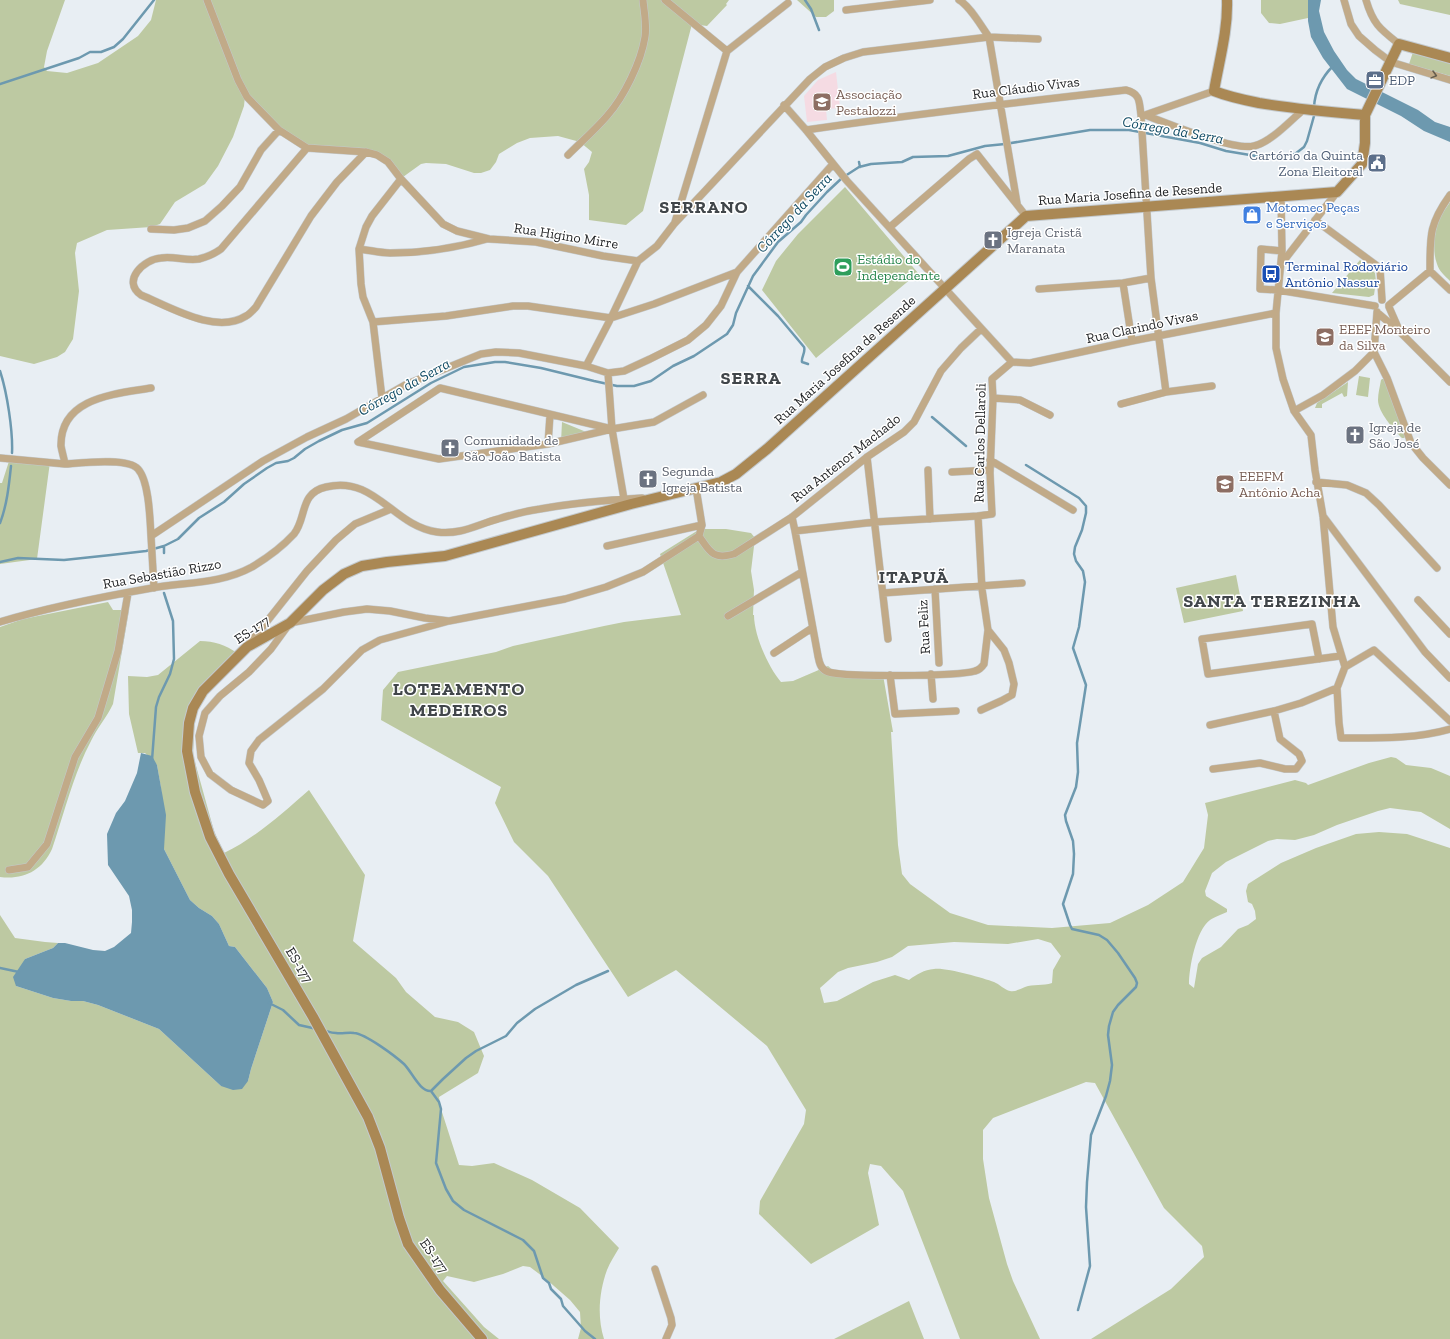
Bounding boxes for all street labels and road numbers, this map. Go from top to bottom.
street label: Rua Cláudio Vivas [971,73,1081,103]
street label: Rua Maria Josefina de Resende [1038,179,1223,209]
street label: Rua Higino Mirre [513,219,620,253]
street label: Rua Maria Josefina de Resende [771,292,919,428]
street label: Rua Clarindo Vivas [1085,307,1199,347]
street label: Rua Carlos Dellaroli [970,383,990,503]
street label: Rua Antenor Machado [788,410,904,506]
street label: Rua Sebastião Rizzo [102,555,222,593]
street label: Rua Feliz [914,599,934,655]
street label: ES-177 [231,612,273,648]
street label: ES-177 [282,944,316,986]
street label: ES-177 [416,1235,452,1277]

